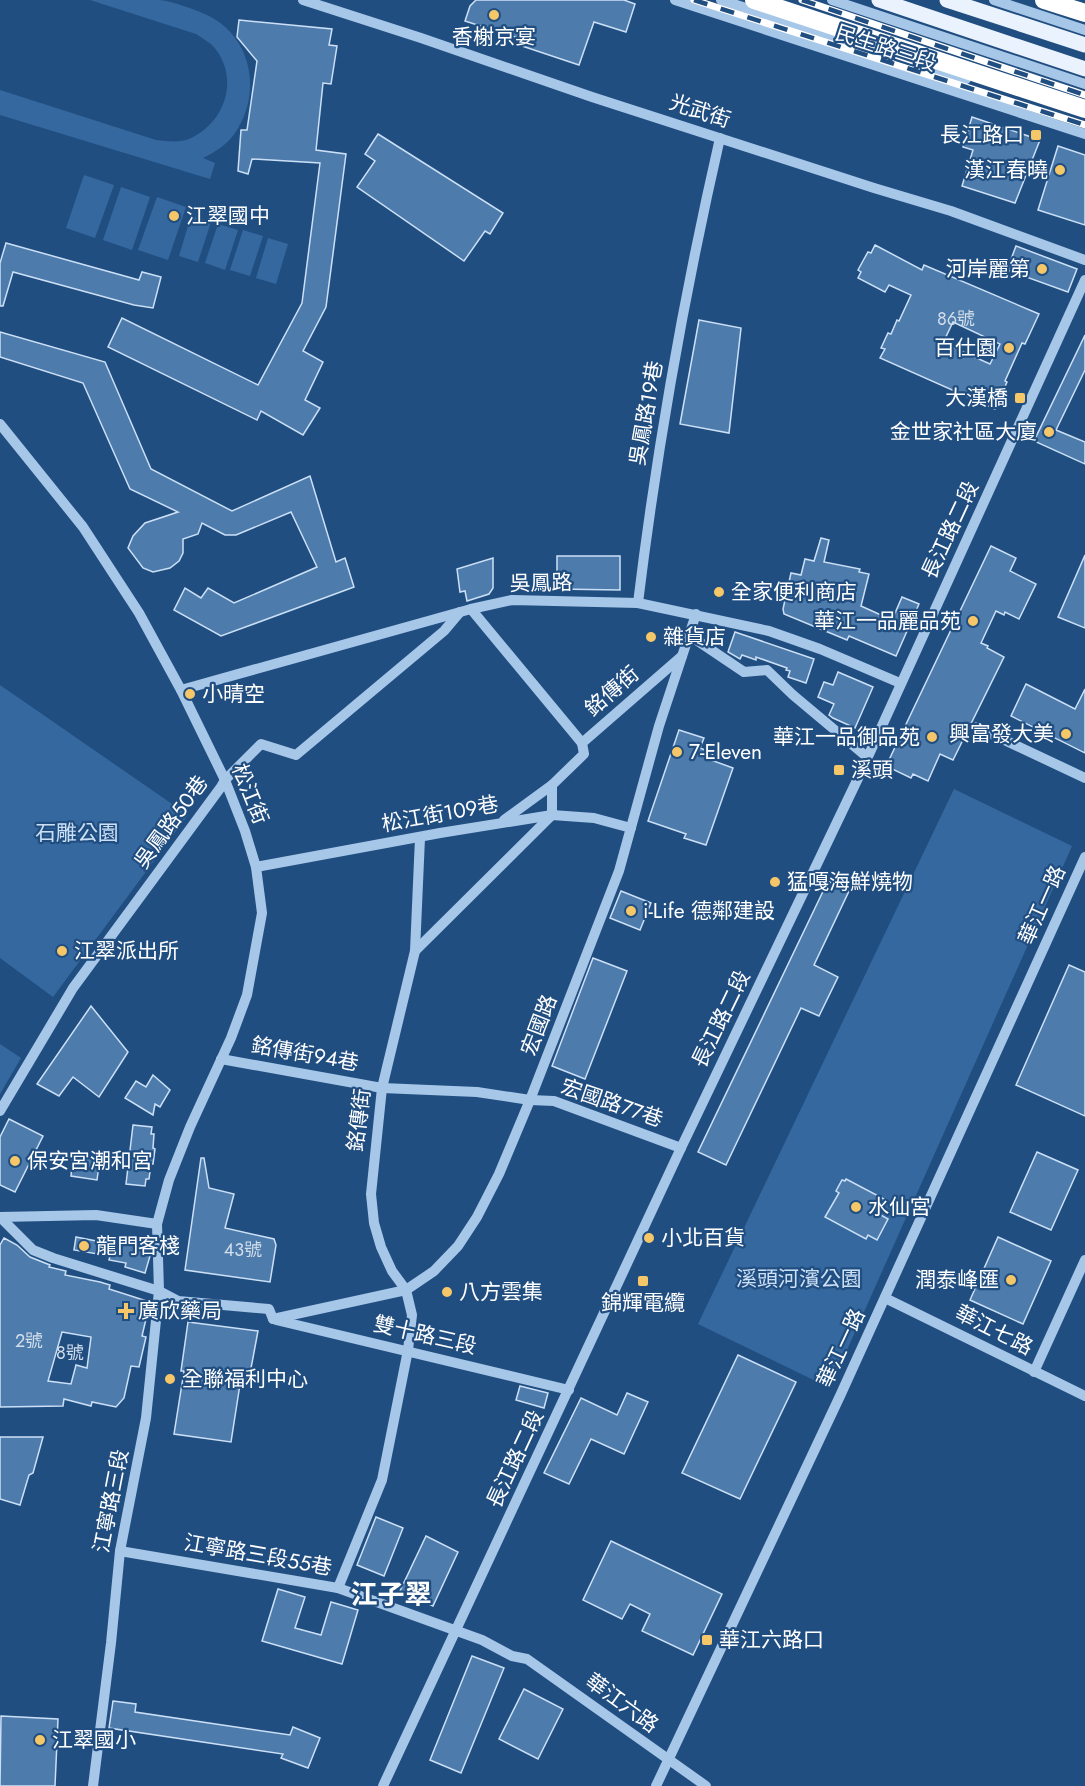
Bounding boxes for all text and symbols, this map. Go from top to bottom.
marker: 香榭京宴 [487,8,501,22]
street label: 民生路三段 [831,18,941,78]
place label: 香榭京宴 [452,22,536,52]
street label: 光武街 [665,87,735,135]
place label: 長江路口 [940,120,1024,150]
marker: 長江路口 [1029,128,1043,142]
place label: 漢江春曉 [964,155,1048,185]
marker: 漢江春曉 [1053,163,1067,177]
place label: 江翠國中 [186,201,270,231]
marker: 江翠國中 [167,209,181,223]
place label: 河岸麗第 [946,254,1030,284]
marker: 河岸麗第 [1035,262,1049,276]
house number: 86號 [937,306,975,332]
place label: 百仕園 [934,333,997,363]
marker: 百仕園 [1002,341,1016,355]
street label: 吳鳳路19巷 [622,358,670,468]
place label: 大漢橋 [945,383,1008,413]
marker: 大漢橋 [1013,391,1027,405]
place label: 金世家社區大廈 [890,417,1037,447]
marker: 金世家社區大廈 [1042,425,1056,439]
street label: 長江路二段 [914,476,986,584]
street label: 吳鳳路 [509,567,573,599]
place label: 全家便利商店 [731,577,857,607]
marker: 全家便利商店 [712,585,726,599]
place label: 華江一品麗品苑 [814,606,961,636]
marker: 華江一品麗品苑 [966,614,980,628]
place label: 雜貨店 [663,622,726,652]
marker: 雜貨店 [644,630,658,644]
street label: 銘傳街 [578,659,646,723]
place label: 小晴空 [202,679,265,709]
marker: 小晴空 [183,687,197,701]
place label: 興富發大美 [949,719,1054,749]
place label: 華江一品御品苑 [773,722,920,752]
marker: 興富發大美 [1059,727,1073,741]
marker: 華江一品御品苑 [925,730,939,744]
place label: 7-Eleven [689,737,762,767]
marker: 7-Eleven [670,745,684,759]
place label: 溪頭 [851,755,893,785]
street label: 松江街 [224,759,276,829]
marker: 溪頭 [832,763,846,777]
street label: 吳鳳路50巷 [127,769,215,875]
street label: 松江街109巷 [379,789,501,839]
park label: 石雕公園 [35,818,119,848]
street label: 華江一路 [1011,861,1073,949]
place label: 猛嘎海鮮燒物 [787,867,913,897]
marker: 猛嘎海鮮燒物 [768,875,782,889]
place label: i-Life 德鄰建設 [643,896,775,926]
marker: i-Life 德鄰建設 [624,904,638,918]
place label: 江翠派出所 [74,936,179,966]
marker: 江翠派出所 [55,944,69,958]
street label: 長江路二段 [685,965,757,1073]
street label: 宏國路 [514,990,564,1060]
street label: 銘傳街94巷 [249,1030,361,1078]
street label: 宏國路77巷 [557,1072,667,1134]
street label: 銘傳街 [340,1087,378,1153]
place label: 保安宮潮和宮 [27,1146,153,1176]
marker: 保安宮潮和宮 [8,1154,22,1168]
place label: 水仙宮 [868,1192,931,1222]
marker: 水仙宮 [849,1200,863,1214]
place label: 小北百貨 [661,1223,745,1253]
place label: 龍門客棧 [96,1231,180,1261]
marker: 小北百貨 [642,1231,656,1245]
house number: 43號 [224,1237,262,1263]
marker: 龍門客棧 [77,1239,91,1253]
park label: 溪頭河濱公園 [736,1264,862,1294]
place label: 潤泰峰匯 [915,1265,999,1295]
marker: 潤泰峰匯 [1004,1273,1018,1287]
marker: 錦輝電纜 [636,1274,650,1288]
place label: 八方雲集 [459,1277,543,1307]
marker: 八方雲集 [440,1285,454,1299]
place label: 錦輝電纜 [601,1288,685,1318]
place label: 廣欣藥局 [138,1296,222,1326]
street label: 華江七路 [950,1298,1038,1362]
marker: 廣欣藥局 [119,1304,133,1318]
street label: 華江一路 [810,1304,872,1392]
street label: 雙十路三段 [370,1309,480,1361]
house number: 2號 [15,1328,43,1354]
house number: 8號 [56,1340,84,1366]
place label: 全聯福利中心 [182,1364,308,1394]
marker: 全聯福利中心 [163,1372,177,1386]
street label: 長江路二段 [479,1405,551,1513]
street label: 江寧路三段 [86,1447,136,1555]
street label: 江寧路三段55巷 [182,1527,334,1583]
district label: 江子翠 [351,1575,432,1614]
place label: 華江六路口 [719,1625,824,1655]
marker: 華江六路口 [700,1633,714,1647]
street label: 華江六路 [579,1666,665,1740]
place label: 江翠國小 [52,1725,136,1755]
marker: 江翠國小 [33,1733,47,1747]

